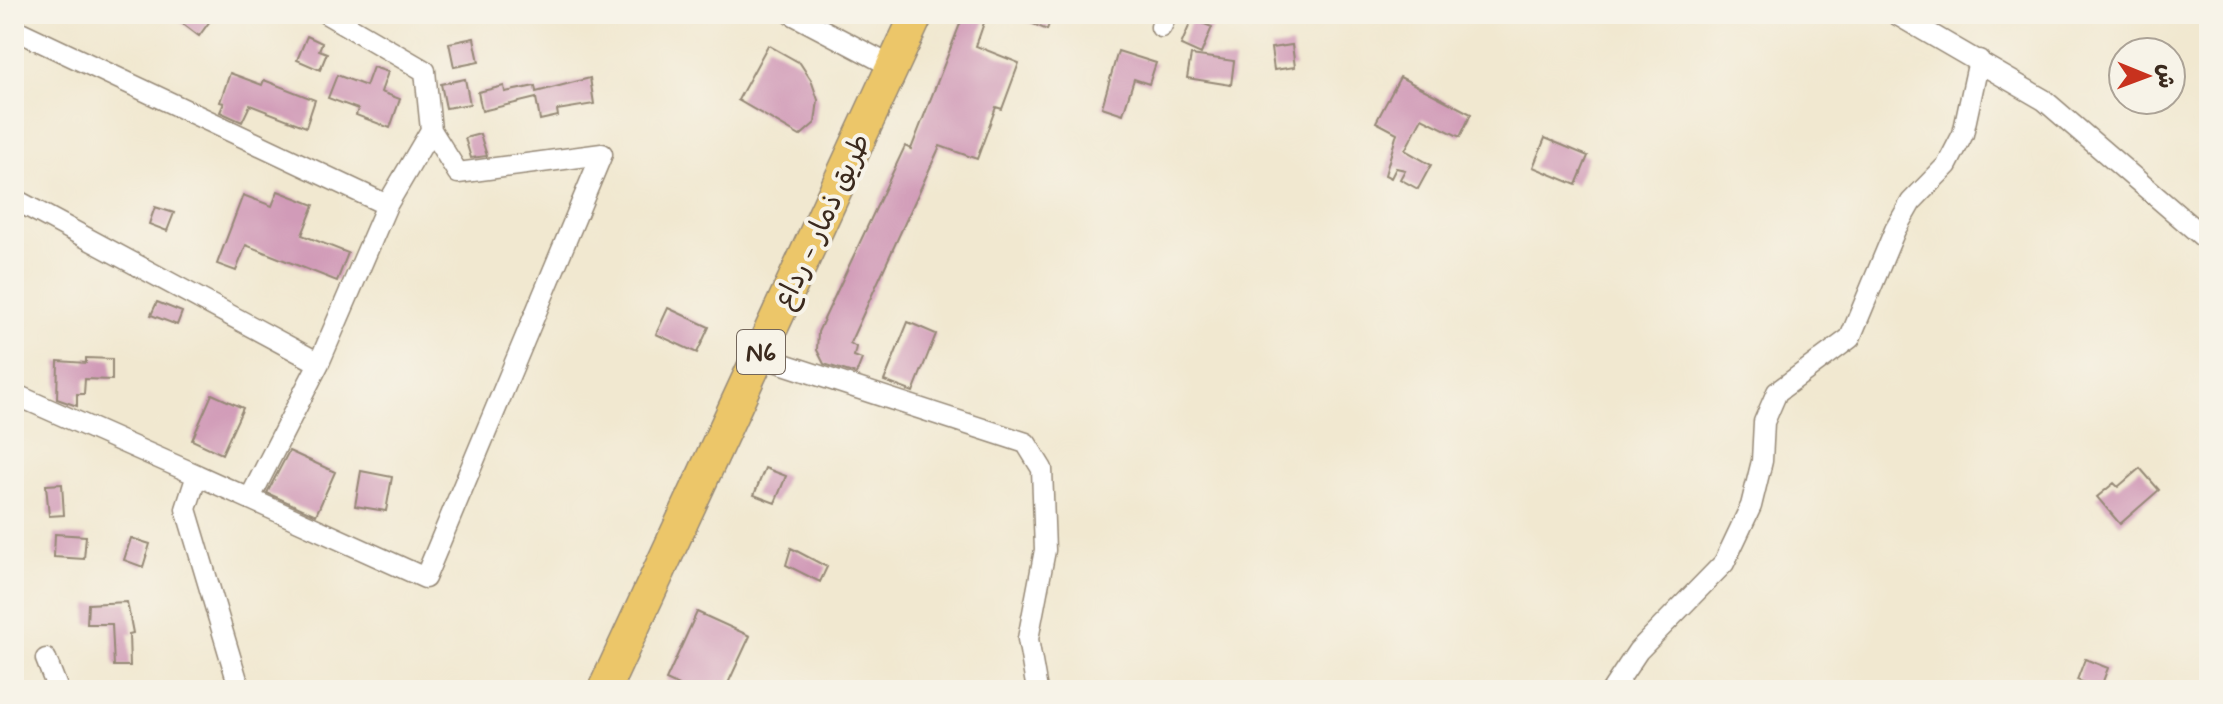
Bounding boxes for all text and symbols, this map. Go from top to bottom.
north arrow [2107,36,2187,116]
text: ش [2151,64,2179,89]
street label: طريق ذمار - رداع [766,128,880,316]
road number: N6 [737,330,785,374]

